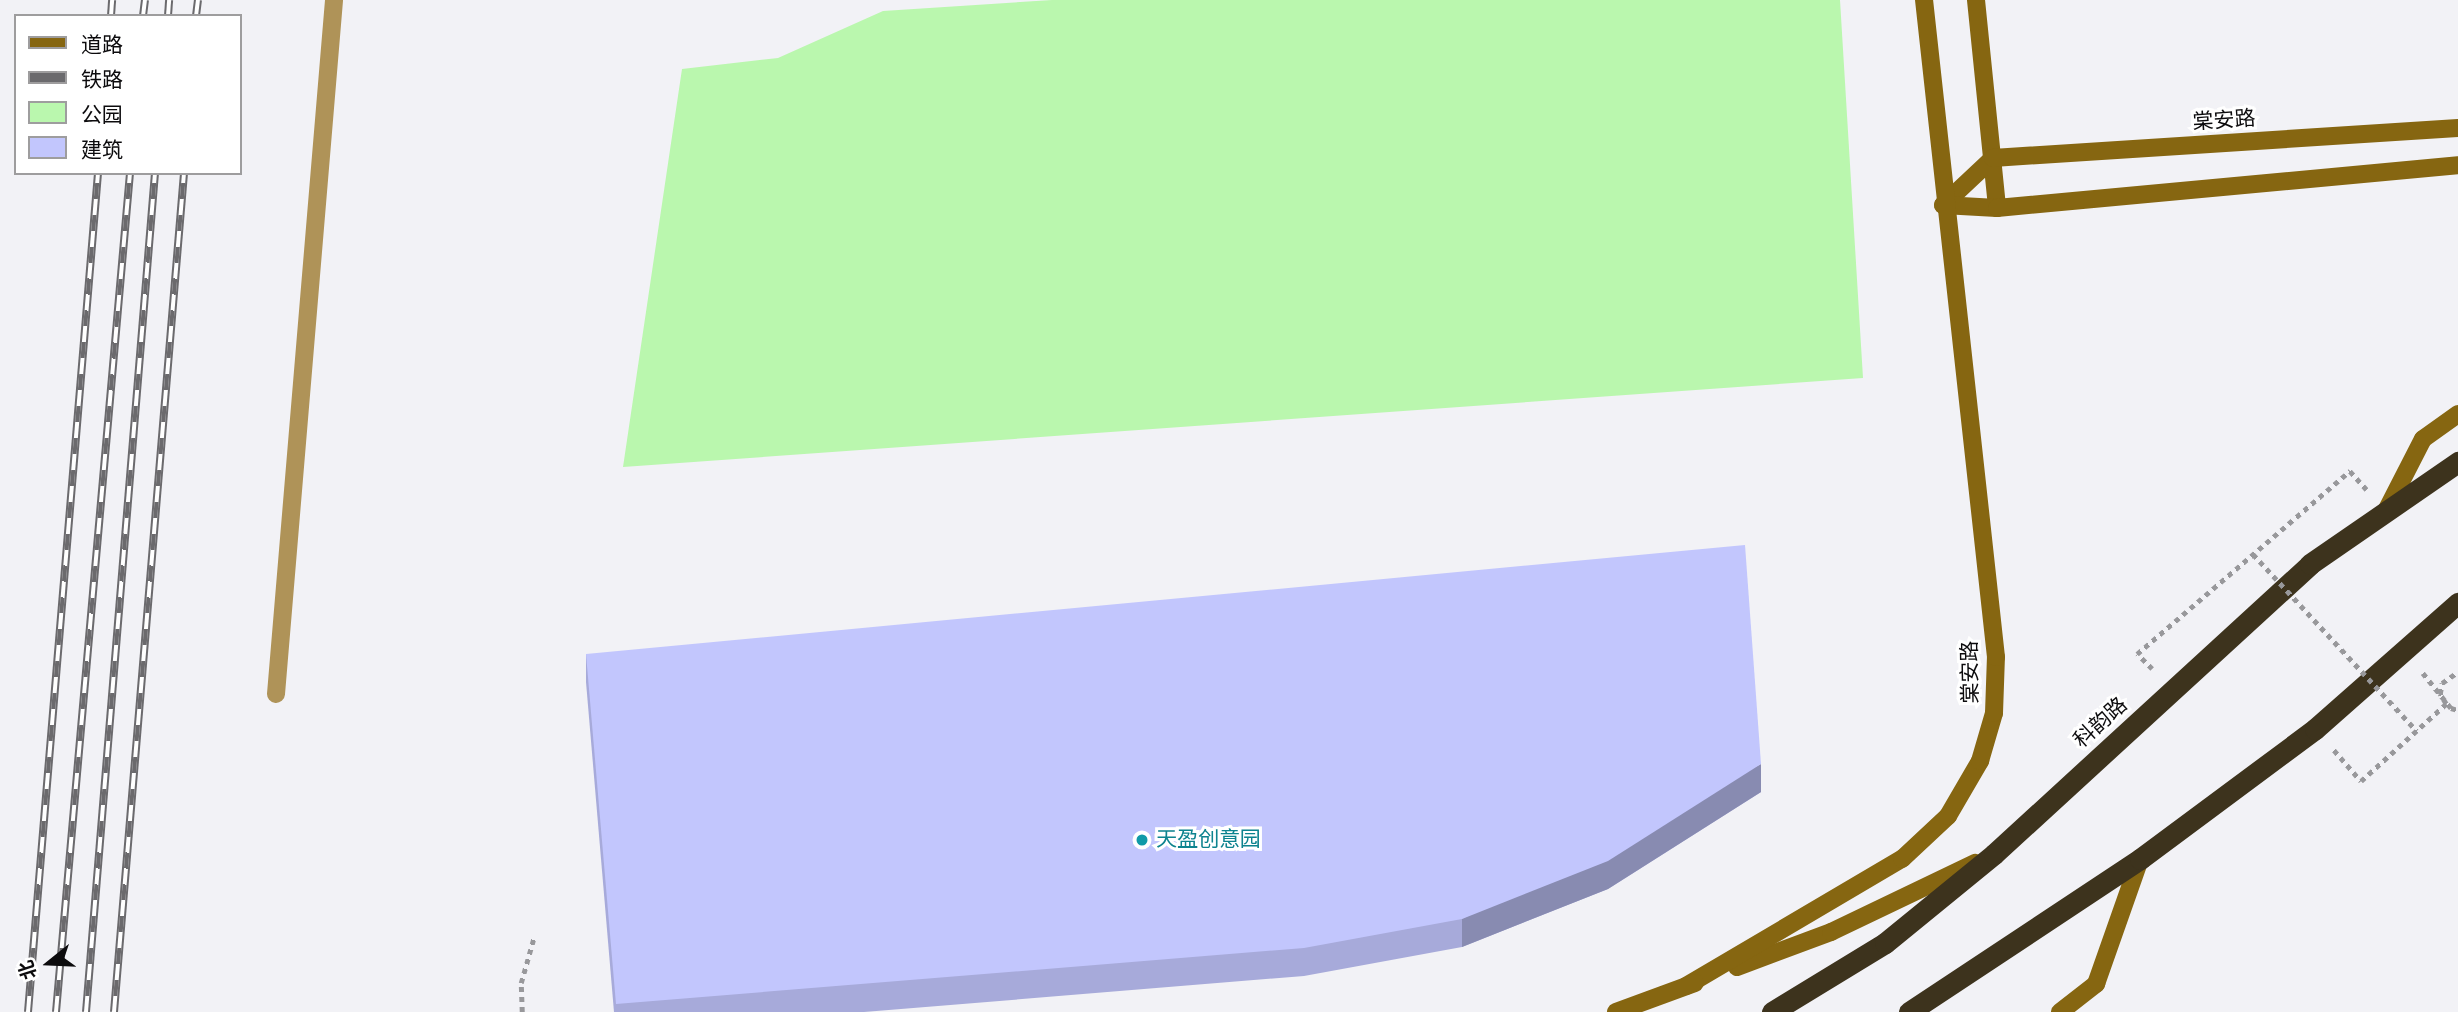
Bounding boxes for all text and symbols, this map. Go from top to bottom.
legend [14,14,242,175]
text: 道路 [81,35,123,56]
text: 铁路 [81,70,123,91]
text: 公园 [81,105,123,126]
street label: 棠安路 [2192,106,2256,136]
text: 建筑 [81,140,123,161]
street label: 棠安路 [1958,640,1984,704]
street label: 科韵路 [2069,693,2133,753]
place label: 天盈创意园 [1156,827,1261,853]
marker: 天盈创意园 [1134,832,1150,848]
north arrow [14,928,84,998]
text: 北 [17,958,41,982]

